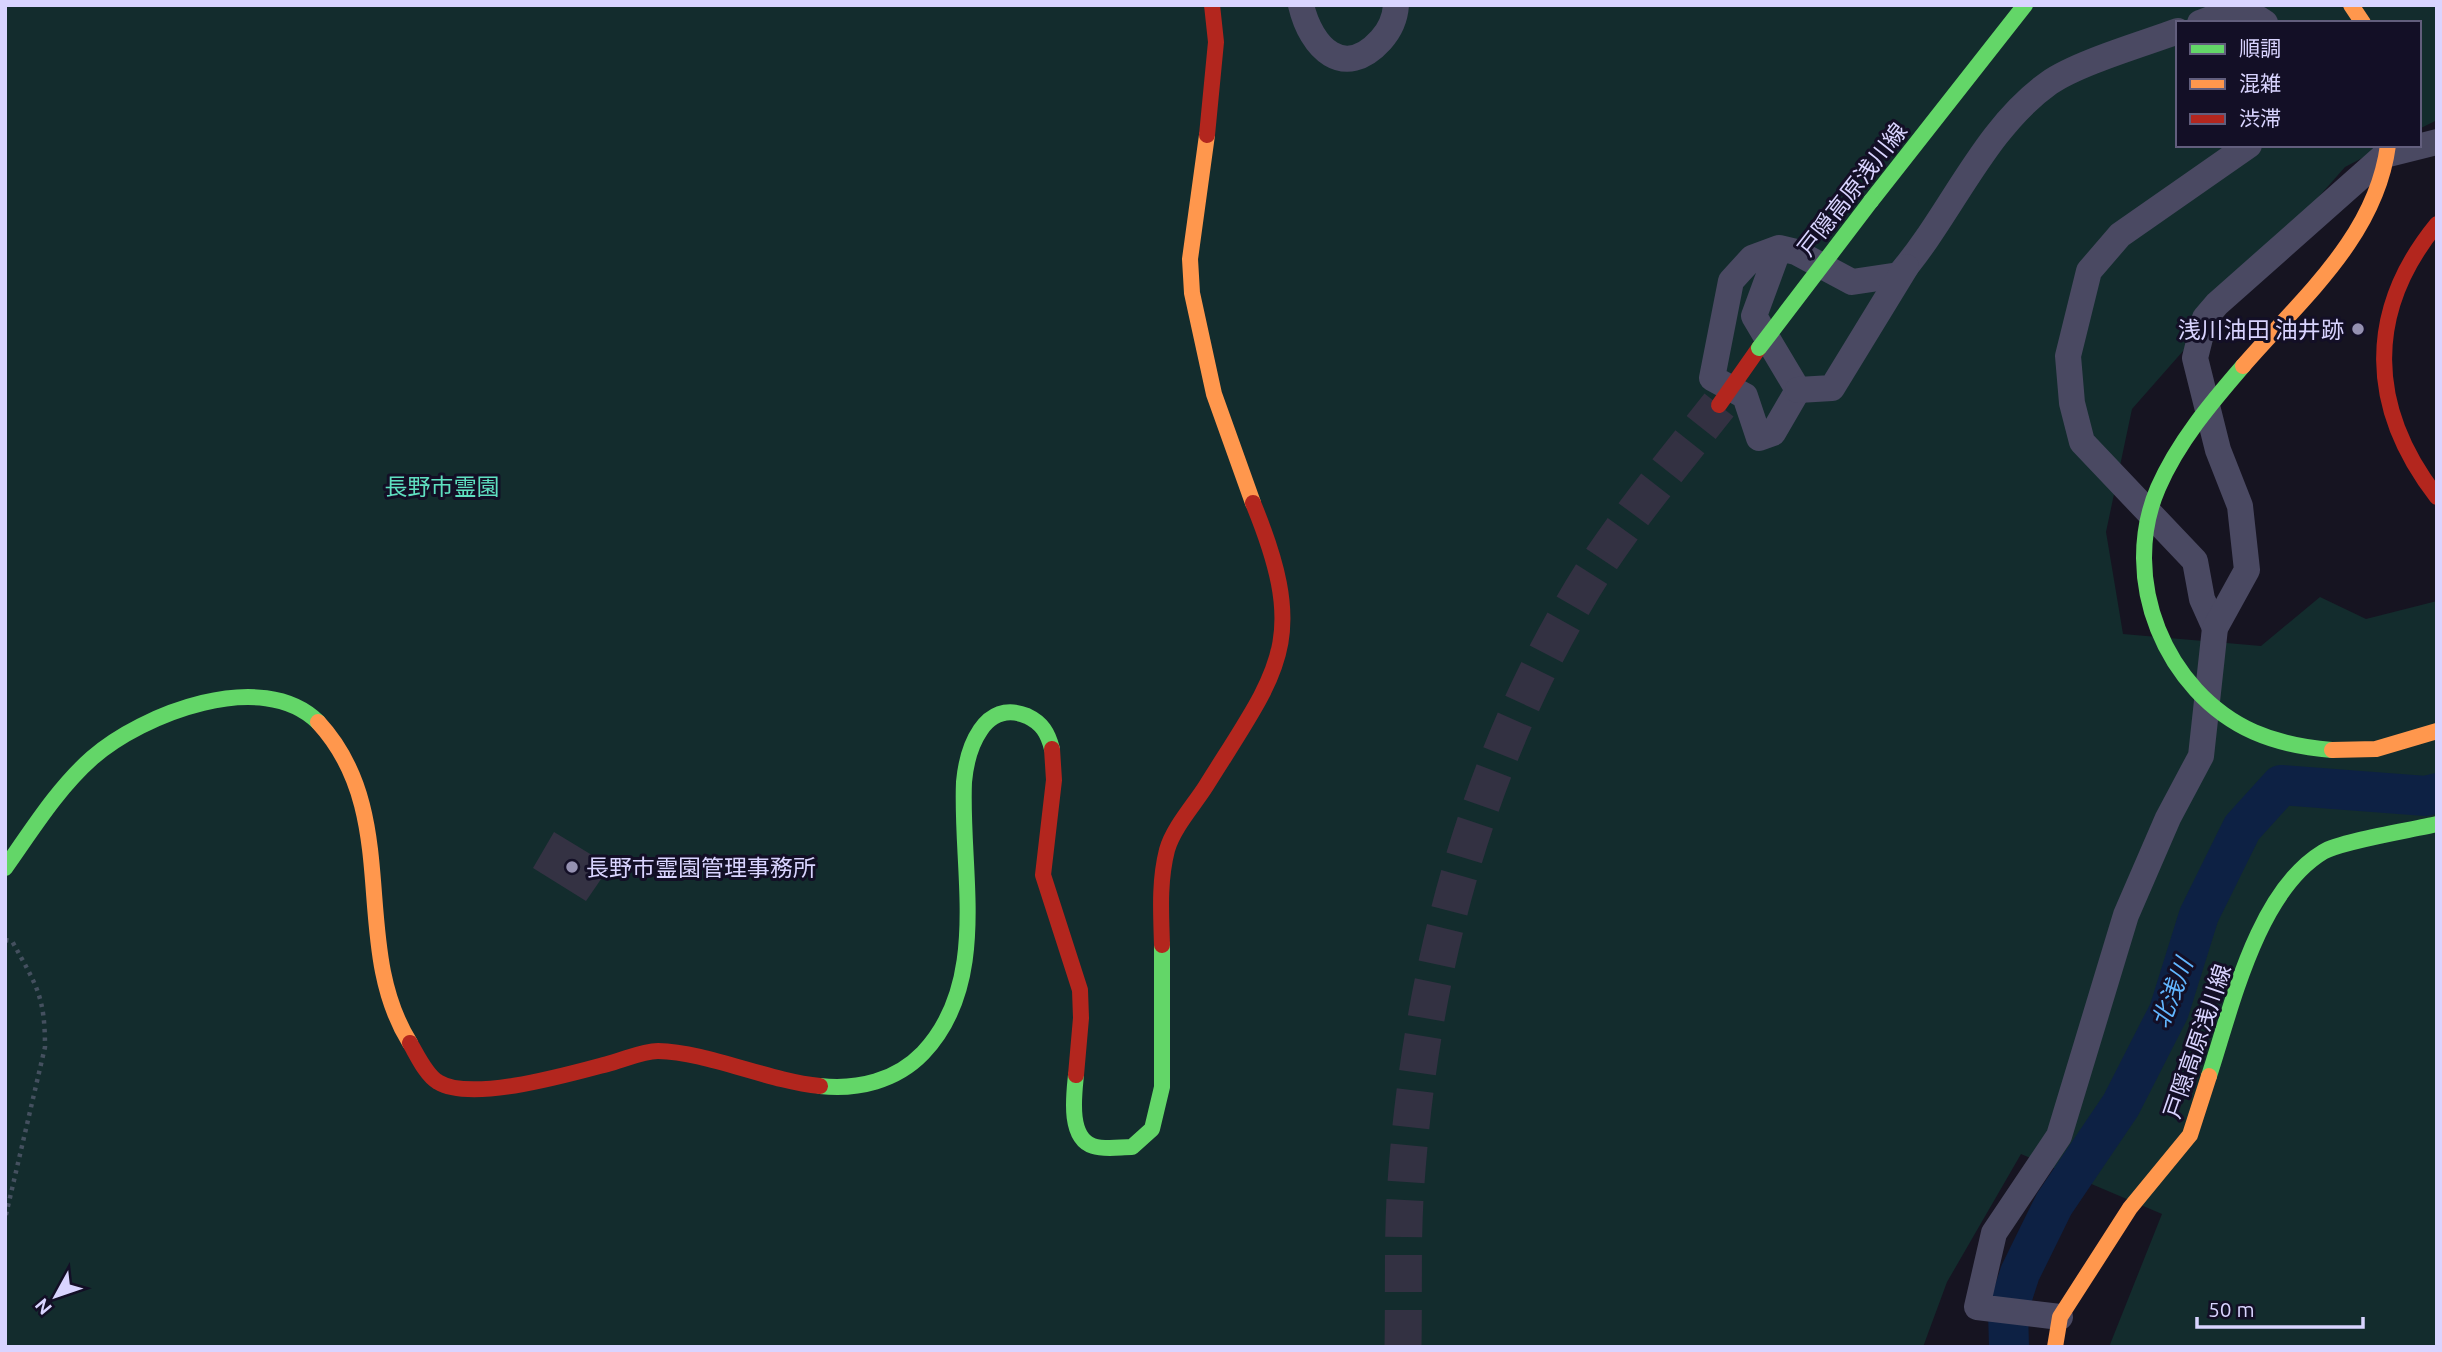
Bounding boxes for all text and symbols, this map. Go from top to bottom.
legend [2176,21,2421,147]
text: 順調 [2239,36,2281,60]
text: 混雑 [2239,71,2281,95]
text: 渋滞 [2239,106,2281,130]
street label: 戸隠高原浅川線 [1793,118,1911,260]
place label: 浅川油田 油井跡 [2178,317,2344,342]
marker: 浅川油田 油井跡 [2350,321,2366,337]
park label: 長野市霊園 [385,474,500,499]
place label: 長野市霊園管理事務所 [586,855,816,880]
marker: 長野市霊園管理事務所 [564,859,580,875]
water label: 北浅川 [2146,952,2199,1031]
street label: 戸隠高原浅川線 [2159,961,2235,1121]
north arrow [21,1261,91,1331]
scale bar [2197,1286,2363,1330]
text: N [30,1294,56,1319]
text: 50 m [2208,1297,2255,1321]

